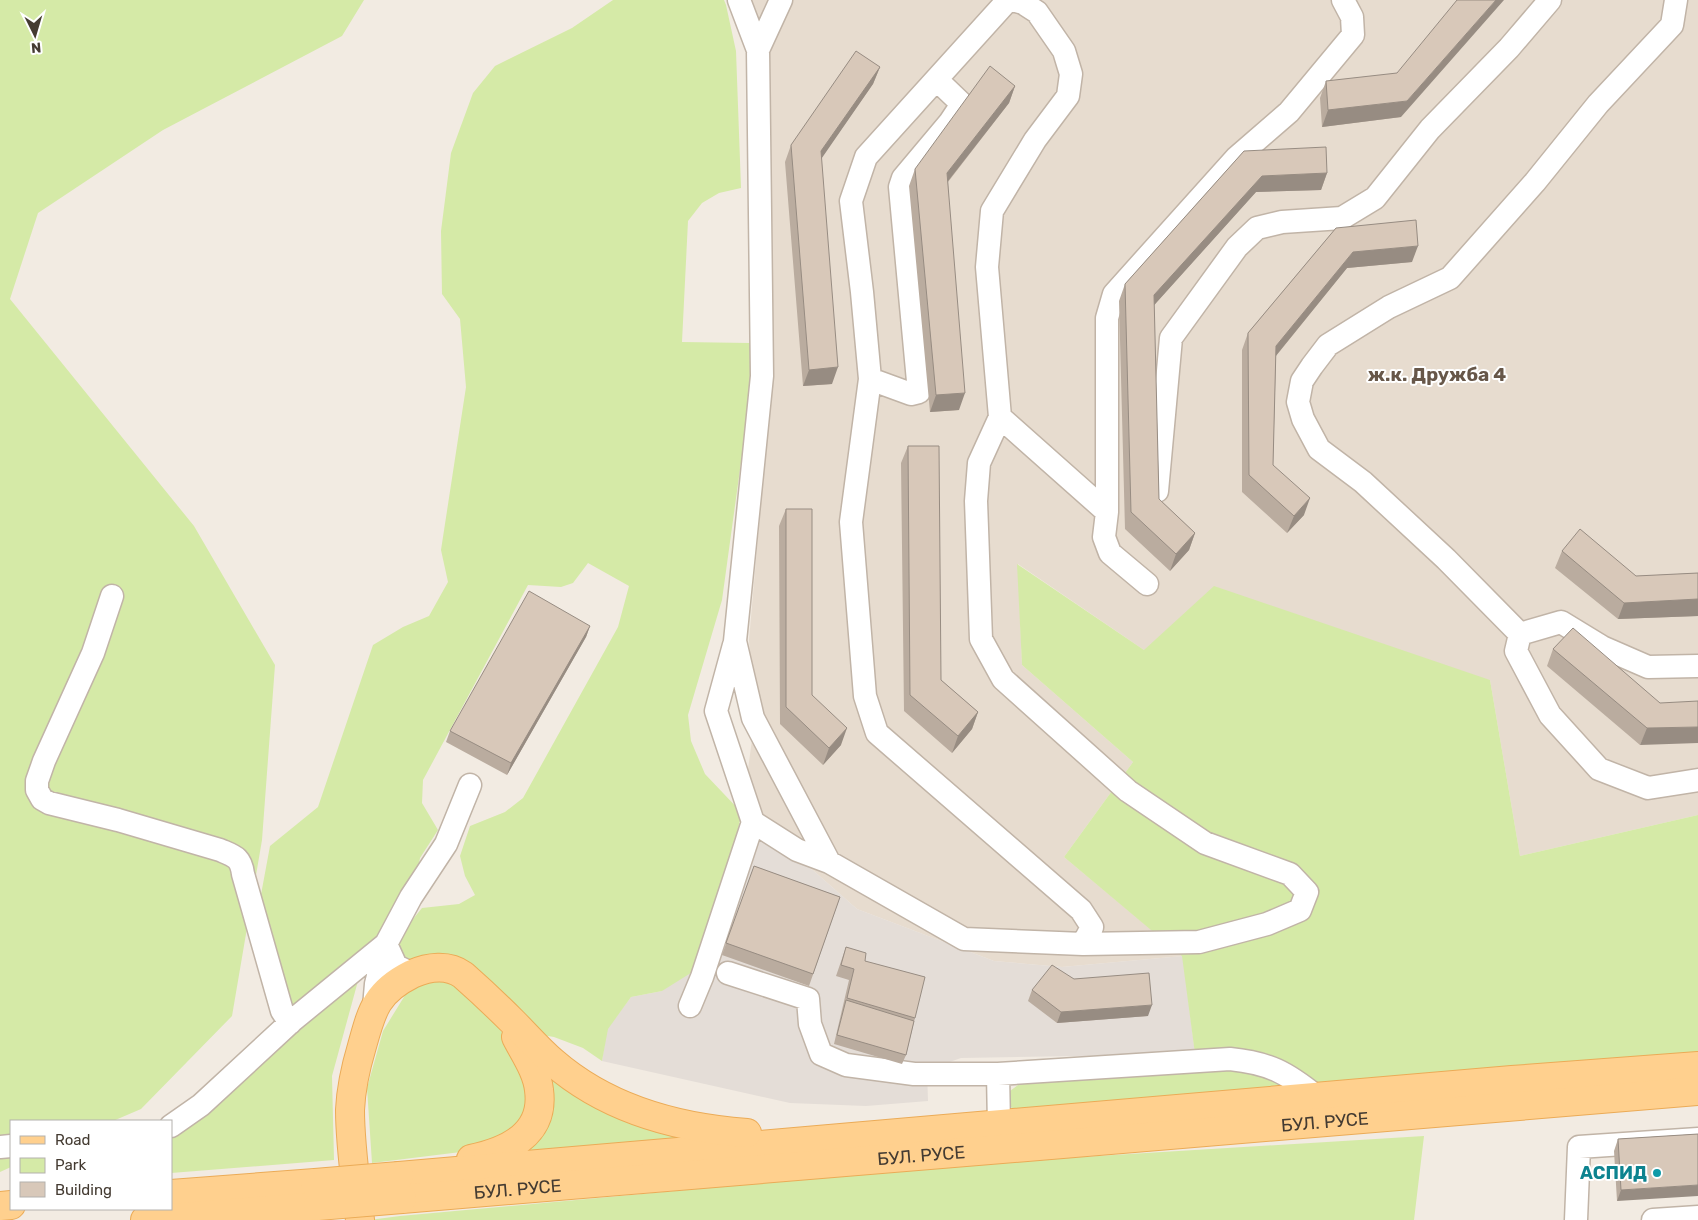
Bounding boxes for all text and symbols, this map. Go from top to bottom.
north arrow [10,10,60,60]
text: N [30,39,42,56]
district label: ж.к. Дружба 4 [1368,363,1506,386]
street label: БУЛ. РУСЕ [1280,1107,1370,1137]
legend [10,1120,172,1210]
text: Road [55,1131,91,1149]
street label: БУЛ. РУСЕ [876,1141,966,1170]
text: Park [55,1156,86,1174]
place label: АСПИД [1580,1162,1647,1184]
marker: АСПИД [1651,1167,1663,1179]
street label: БУЛ. РУСЕ [473,1175,562,1204]
text: Building [55,1181,112,1199]

